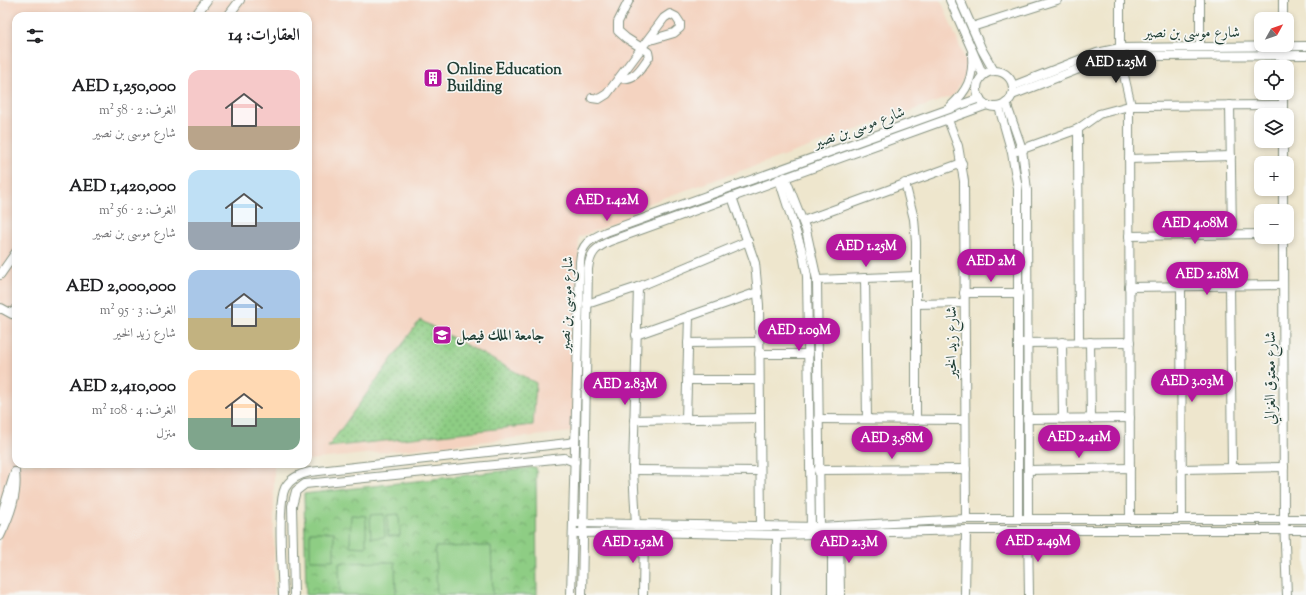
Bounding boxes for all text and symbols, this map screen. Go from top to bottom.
north arrow [1254,12,1294,52]
map controls [1254,12,1294,244]
street label: شارع موسى بن نصير [1142,23,1240,45]
text: العقارات: 14 [228,24,300,48]
icon: filters [24,25,46,47]
pin: AED 1.25M [1070,50,1162,84]
text: AED 1.25M [1085,54,1147,72]
place label: Online Education Building [447,60,562,98]
button: locate [1254,60,1294,100]
building icon: Online Education Building [422,67,444,89]
text: AED 1,250,000 [72,75,176,99]
icon: home [220,86,268,134]
text: الغرف: 2 · 58 m² [99,102,176,120]
street label: شارع موسى بن نصير [809,102,908,156]
button: layers [1254,108,1294,148]
text: شارع موسى بن نصير [93,125,176,143]
button: + [1254,156,1294,196]
text: AED 1,420,000 [69,175,176,199]
icon: home [220,186,268,234]
pin: AED 1.42M [561,188,653,222]
text: AED 1.42M [575,192,639,210]
text: الغرف: 2 · 56 m² [99,202,176,220]
button: − [1254,204,1294,244]
pin: AED 4.08M [1149,211,1241,245]
text: AED 4.08M [1162,215,1228,233]
text: شارع موسى بن نصير [93,225,176,243]
pin: AED 1.25M [820,234,912,268]
text: AED 1.25M [835,238,897,256]
pin: AED 2M [958,249,1024,283]
text: AED 2M [966,253,1016,271]
street label: شارع موسى بن نصير [555,256,581,354]
pin: AED 2.18M [1161,262,1253,296]
text: AED 2.18M [1175,266,1239,284]
text: AED 2,000,000 [66,275,176,299]
icon: home [220,286,268,334]
text: الغرف: 3 · 95 m² [100,302,176,320]
street label: شارع زيد الخير [942,306,964,380]
pin: AED 1.09M [753,318,845,352]
text: AED 1.09M [767,322,831,340]
school or university icon: جامعة الملك فيصل [431,324,453,346]
text: شارع زيد الخير [114,325,176,343]
place label: جامعة الملك فيصل [456,326,544,347]
street label: شارع معتوق الغزالي [1261,331,1283,425]
pin: AED 3.03M [1146,369,1238,403]
pin: AED 2.83M [579,372,671,406]
text: AED 3.03M [1160,373,1224,391]
text: AED 2,410,000 [69,375,176,399]
text: AED 2.83M [593,376,657,394]
icon: home [220,386,268,434]
text: الغرف: 4 · 108 m² [92,402,176,420]
text: منزل [156,425,176,443]
pin: AED 2.41M [1033,425,1125,459]
pin: AED 3.58M [846,426,938,460]
text: AED 2.41M [1047,429,1111,447]
text: AED 3.58M [861,430,923,448]
pin: AED 2.49M [992,529,1084,563]
pin: AED 1.52M [587,530,679,564]
pin: AED 2.3M [808,530,890,564]
text: AED 2.49M [1005,533,1071,551]
text: AED 1.52M [602,534,664,552]
text: AED 2.3M [820,534,878,552]

